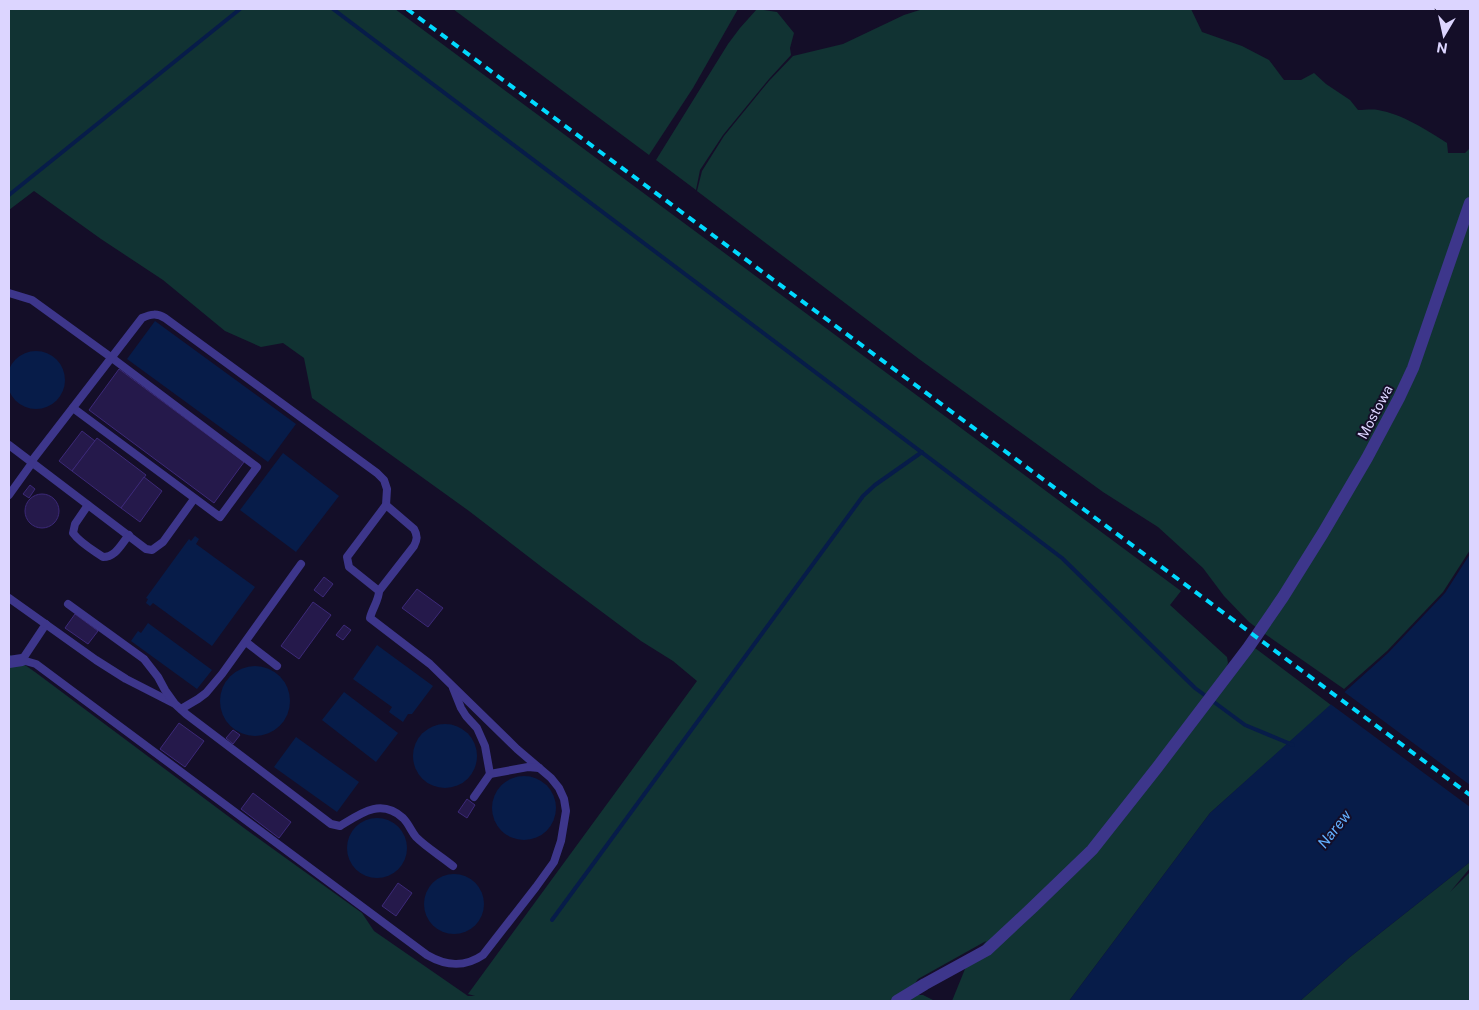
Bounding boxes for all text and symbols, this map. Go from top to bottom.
north arrow [1419,10,1469,60]
text: N [1435,39,1449,57]
street label: Mostowa [1354,382,1396,442]
water label: Narew [1314,806,1355,851]

